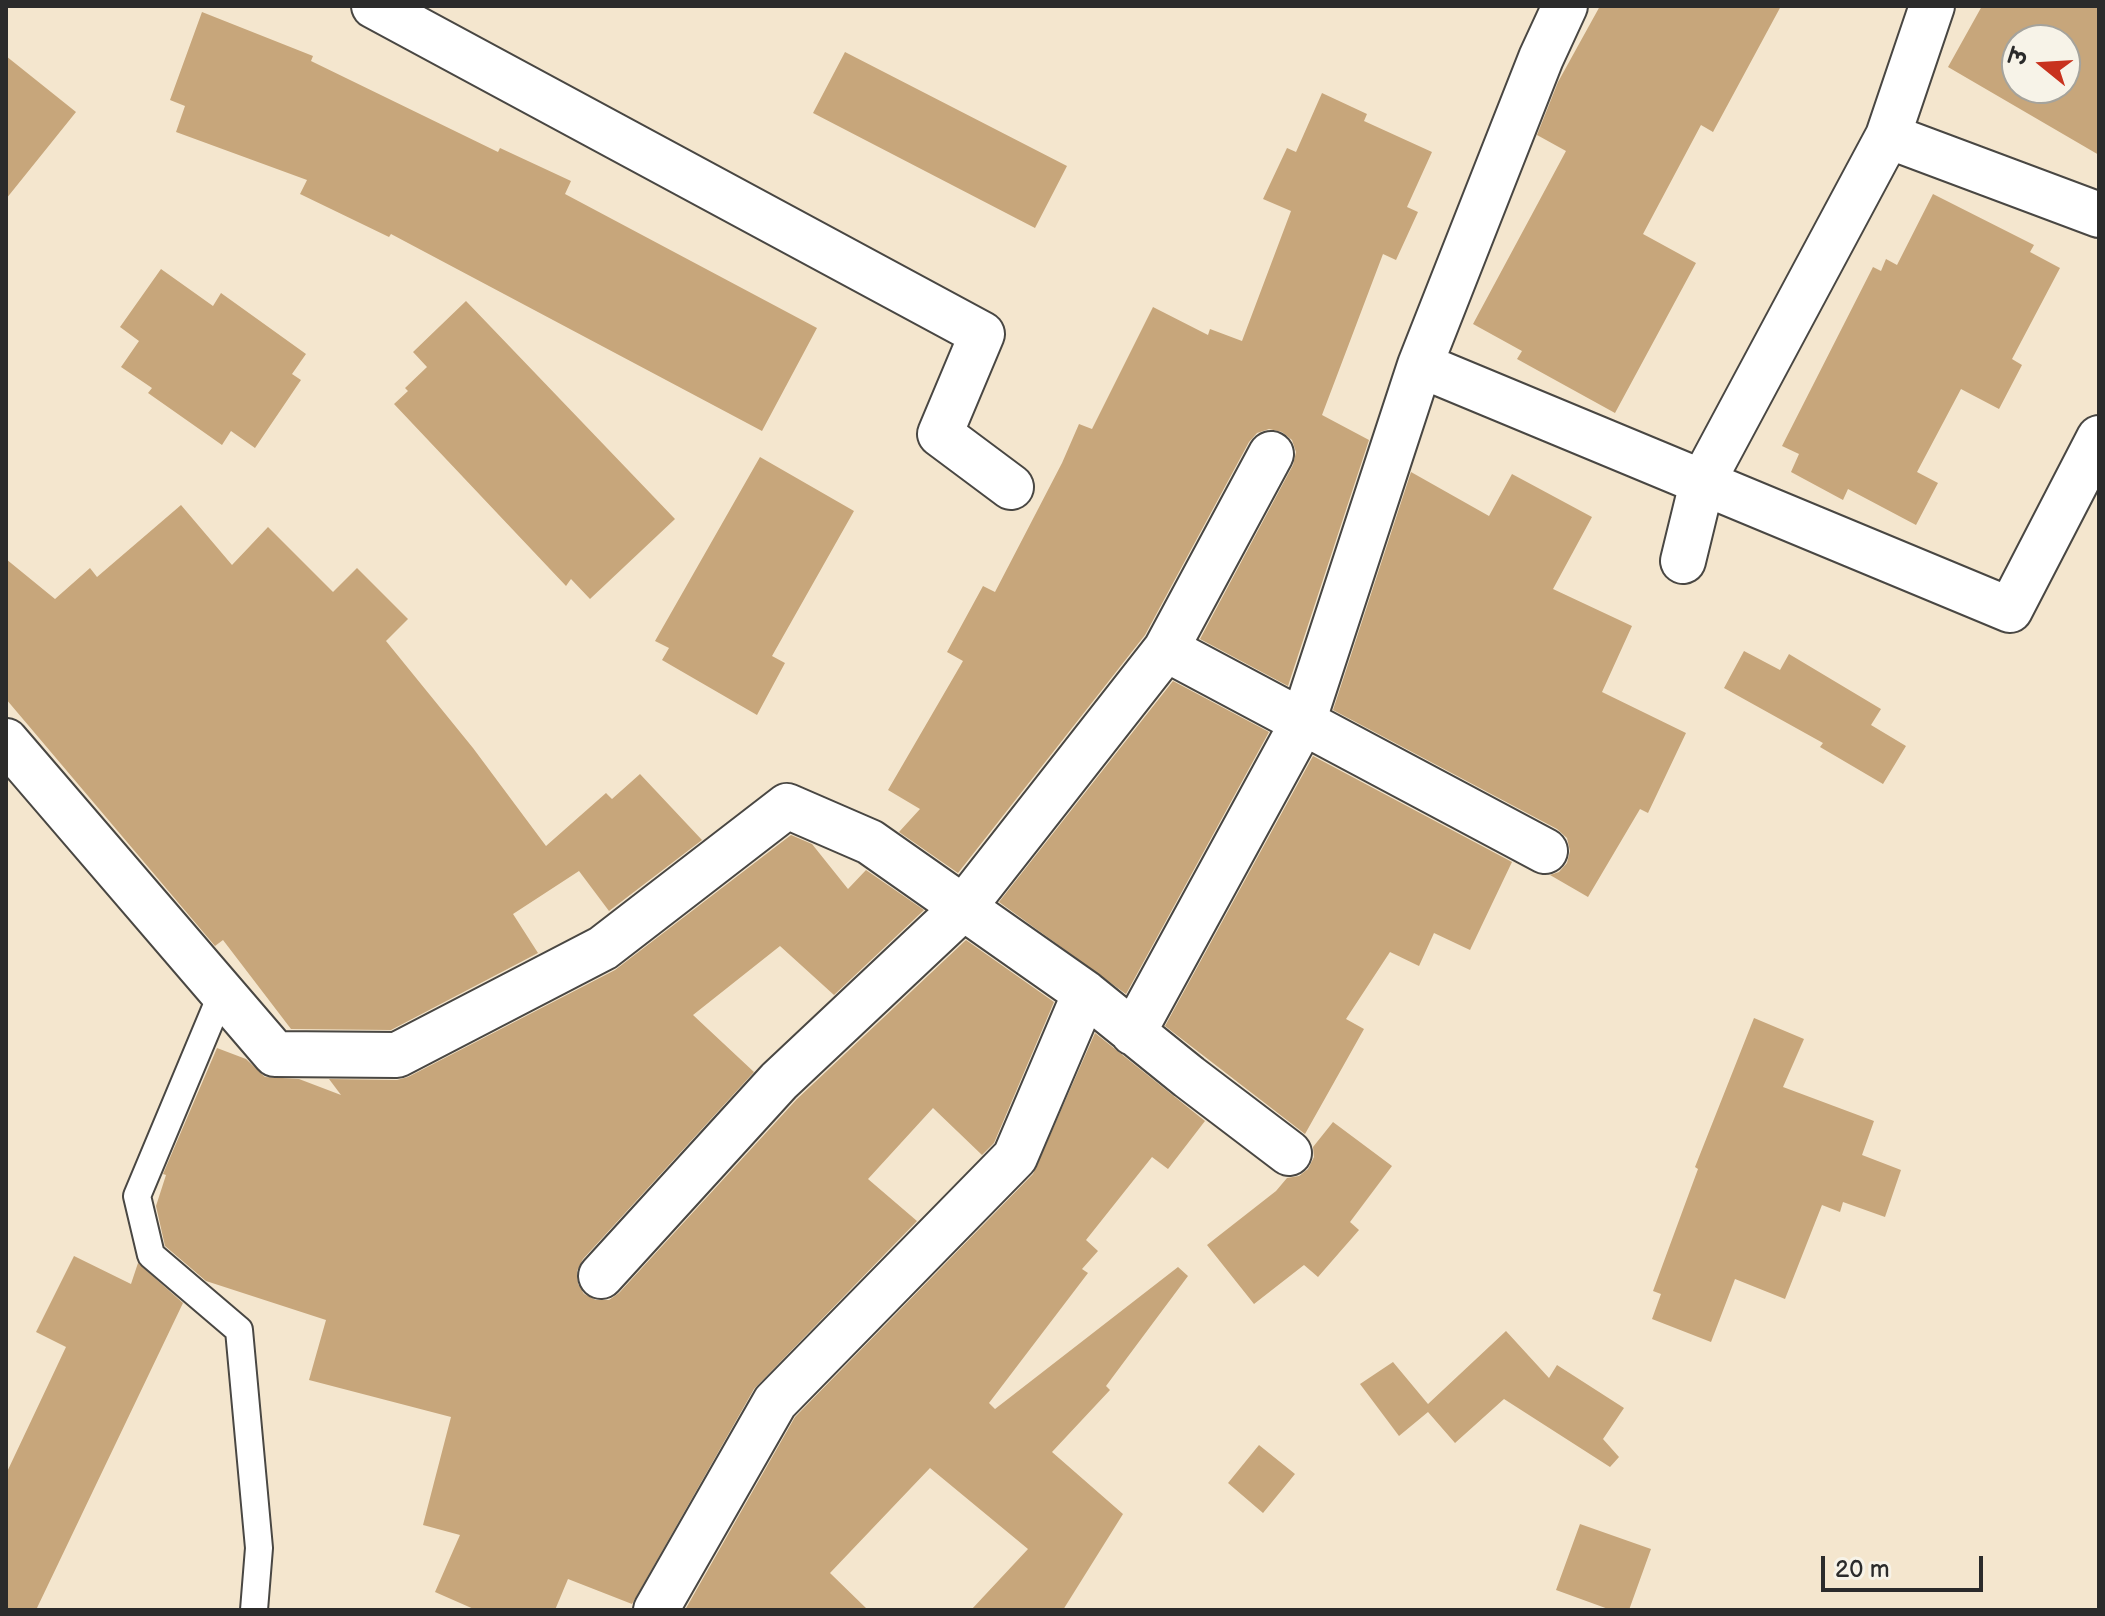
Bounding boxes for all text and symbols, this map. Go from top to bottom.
north arrow [2001,24,2081,104]
text: उ [2004,46,2035,68]
scale bar [1825,1540,1987,1590]
text: 20 m [1835,1555,1890,1584]

